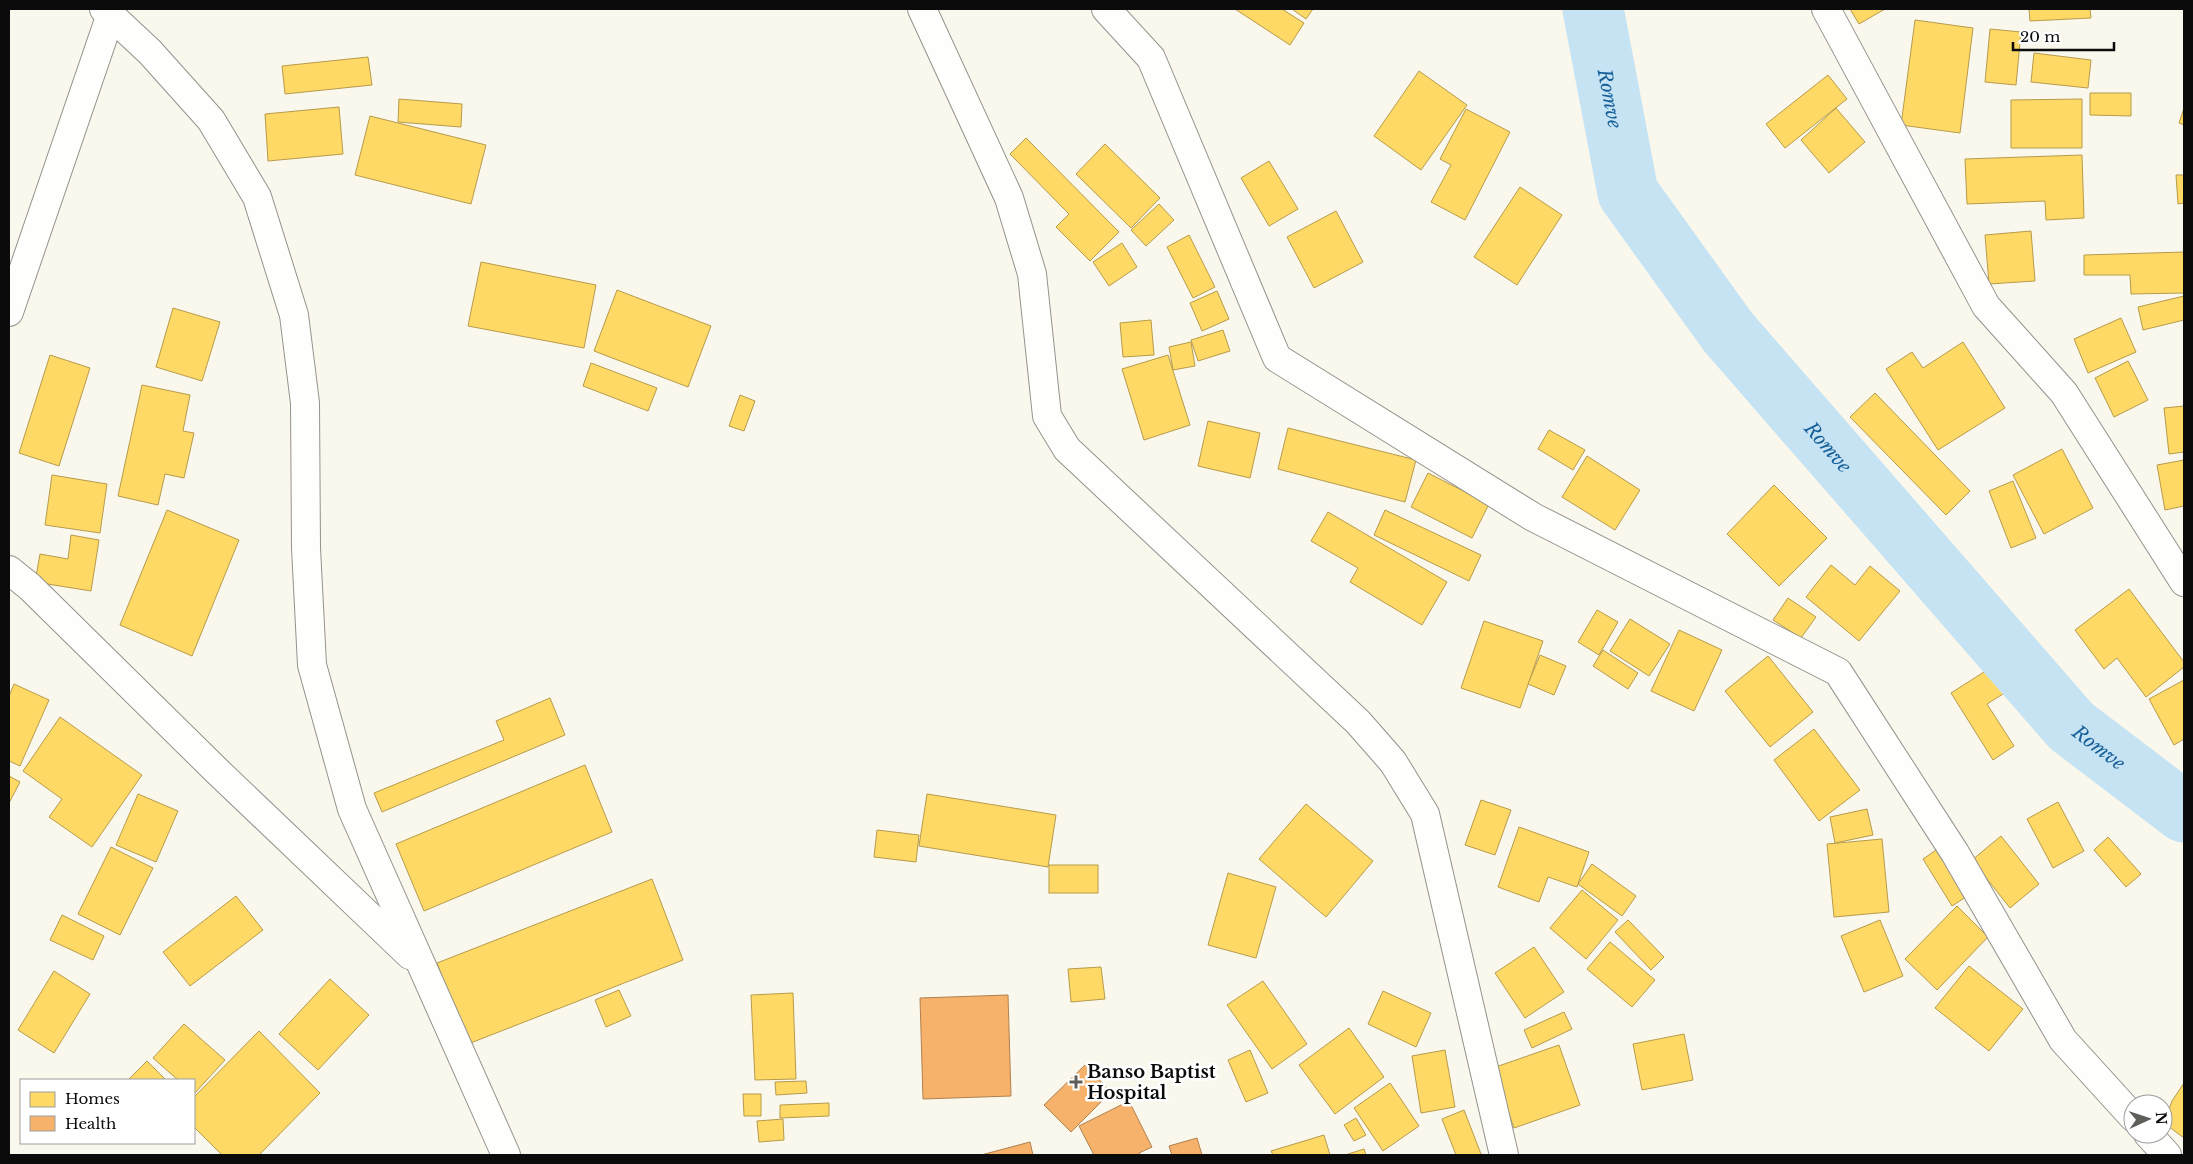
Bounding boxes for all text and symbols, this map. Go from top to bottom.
scale bar [2013,20,2114,52]
text: 20 m [2020,27,2060,46]
water label: Romve [1592,66,1626,130]
water label: Romve [1799,416,1856,478]
water label: Romve [2067,720,2130,775]
place label: Banso Baptist Hospital [1087,1061,1216,1104]
marker: Banso Baptist Hospital [1069,1075,1083,1089]
legend [20,1079,195,1144]
text: Homes [65,1089,120,1108]
north arrow [2123,1094,2173,1144]
text: N [2152,1111,2170,1125]
text: Health [65,1114,116,1133]

